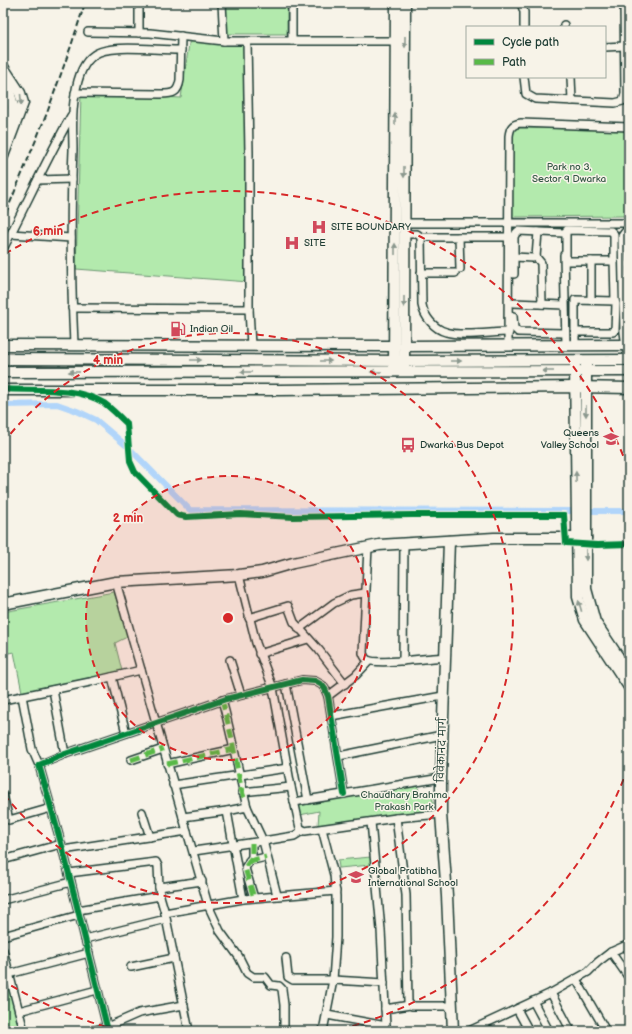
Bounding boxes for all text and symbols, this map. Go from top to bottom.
legend [466,26,606,78]
text: Cycle path [502,35,559,50]
one-way arrow [401,36,408,48]
text: Path [502,55,527,70]
one-way arrow [17,94,24,107]
one-way arrow [392,112,398,125]
park label: Park no 3, Sector 9 Dwarka [532,161,606,185]
one-way arrow [401,166,407,179]
hospital icon: SITE BOUNDARY [310,218,328,236]
place label: SITE BOUNDARY [331,221,411,233]
text: 6 min [33,224,63,239]
hospital icon: SITE [283,234,301,252]
place label: SITE [304,237,326,249]
one-way arrow [392,242,398,255]
one-way arrow [401,296,407,309]
fuel station icon: Indian Oil [169,320,187,338]
place label: Indian Oil [190,323,233,335]
text: 4 min [93,353,123,368]
one-way arrow [190,357,203,363]
one-way arrow [320,358,333,364]
one-way arrow [450,358,463,364]
one-way arrow [541,368,554,374]
one-way arrow [67,369,80,375]
one-way arrow [239,369,252,375]
one-way arrow [369,369,382,375]
one-way arrow [583,405,589,418]
place label: Queens Valley School [541,427,599,451]
school or university icon: Queens Valley School [602,430,620,448]
bus stop icon: Dwarka Bus Depot [399,436,417,454]
place label: Dwarka Bus Depot [420,439,504,451]
one-way arrow [573,470,579,483]
text: 2 min [113,511,143,526]
one-way arrow [583,549,589,562]
one-way arrow [577,600,583,612]
centre of rings [221,611,235,625]
street label: विवेकानंद मार्ग [432,717,449,784]
park label: Chaudhary Brahma Prakash Park [361,789,448,813]
place label: Global Pratibha International School [368,865,458,889]
school or university icon: Global Pratibha International School [347,868,365,886]

